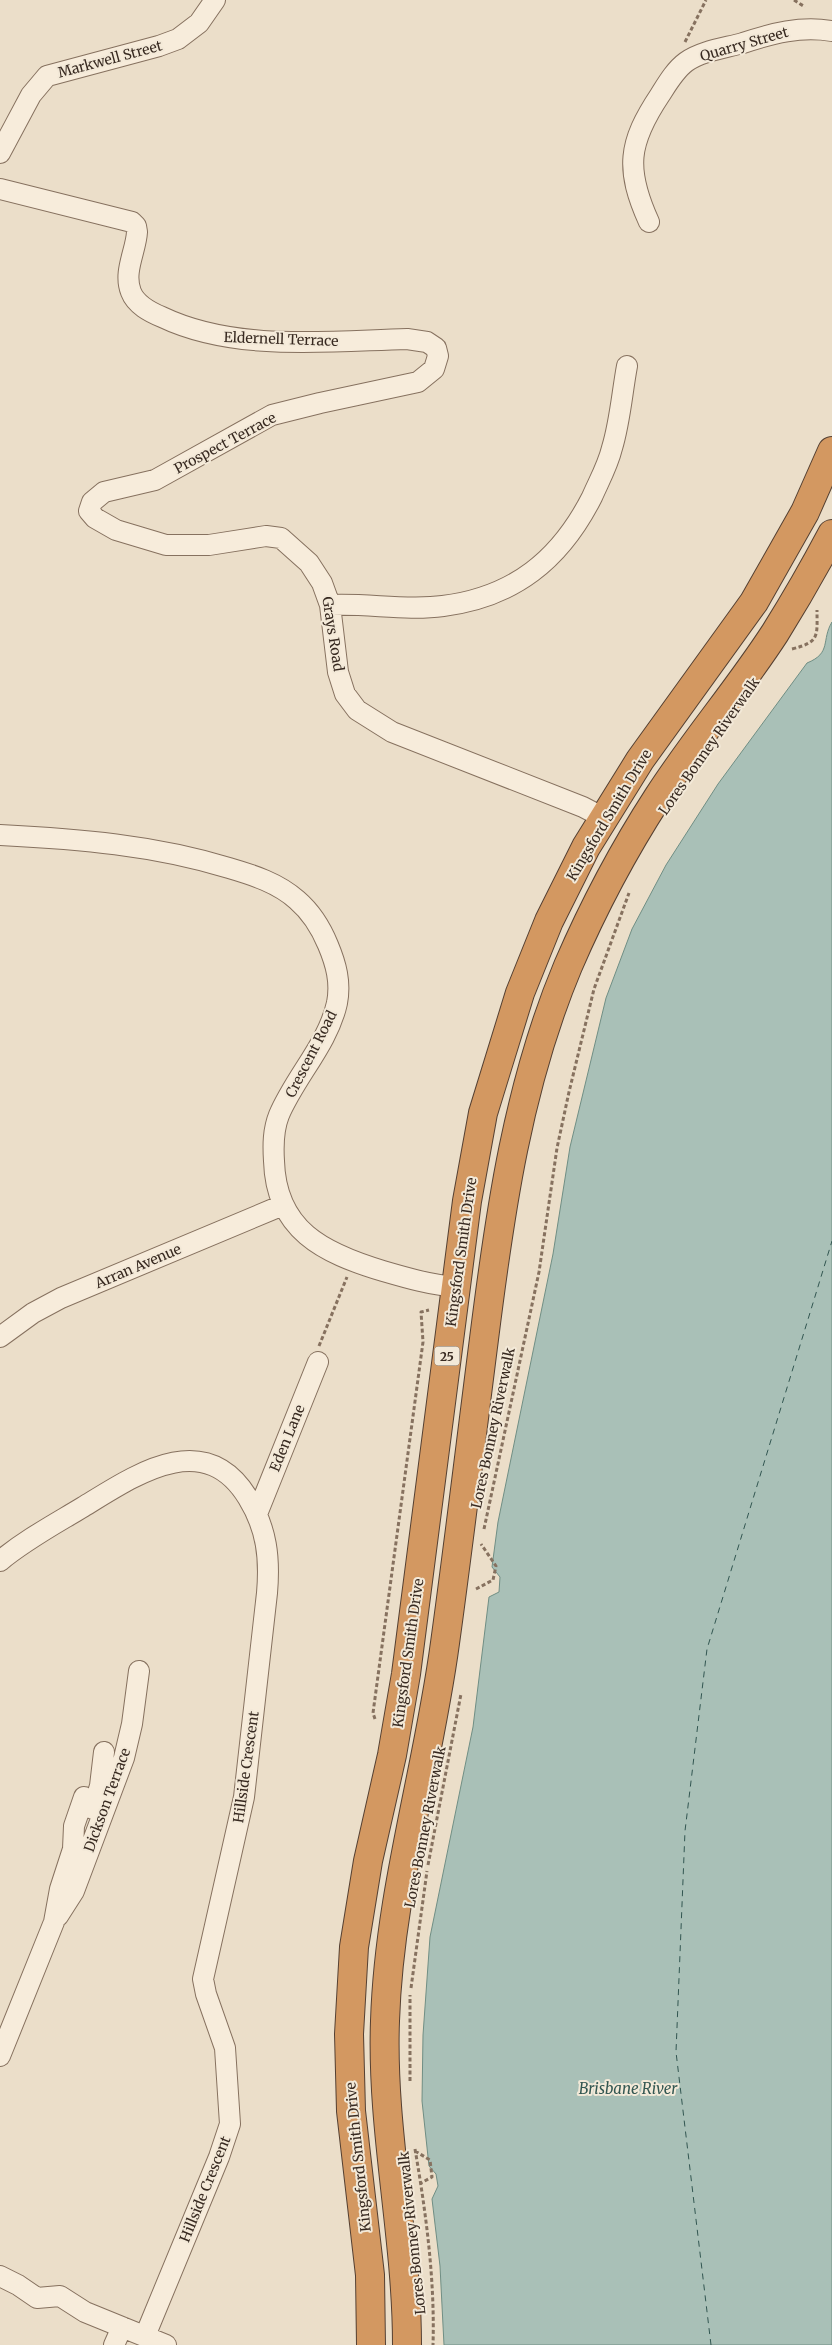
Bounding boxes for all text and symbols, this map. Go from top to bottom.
street label: Quarry Street [698,23,791,65]
street label: Markwell Street [56,36,165,82]
street label: Eldernell Terrace [223,328,339,350]
street label: Prospect Terrace [171,408,279,478]
street label: Grays Road [318,595,348,673]
street label: Lores Bonney Riverwalk [655,673,764,818]
street label: Kingsford Smith Drive [563,746,655,884]
street label: Crescent Road [281,1007,341,1101]
street label: Kingsford Smith Drive [442,1176,480,1328]
street label: Arran Avenue [91,1240,184,1293]
road number: 25 [434,1346,460,1365]
street label: Lores Bonney Riverwalk [467,1346,519,1510]
street label: Eden Lane [265,1402,309,1474]
street label: Kingsford Smith Drive [389,1577,427,1729]
street label: Hillside Crescent [229,1709,263,1824]
street label: Lores Bonney Riverwalk [400,1745,450,1909]
street label: Dickson Terrace [80,1746,134,1854]
water label: Brisbane River [579,2079,678,2098]
street label: Kingsford Smith Drive [341,2081,375,2233]
street label: Hillside Crescent [176,2133,235,2245]
street label: Lores Bonney Riverwalk [394,2150,430,2316]

